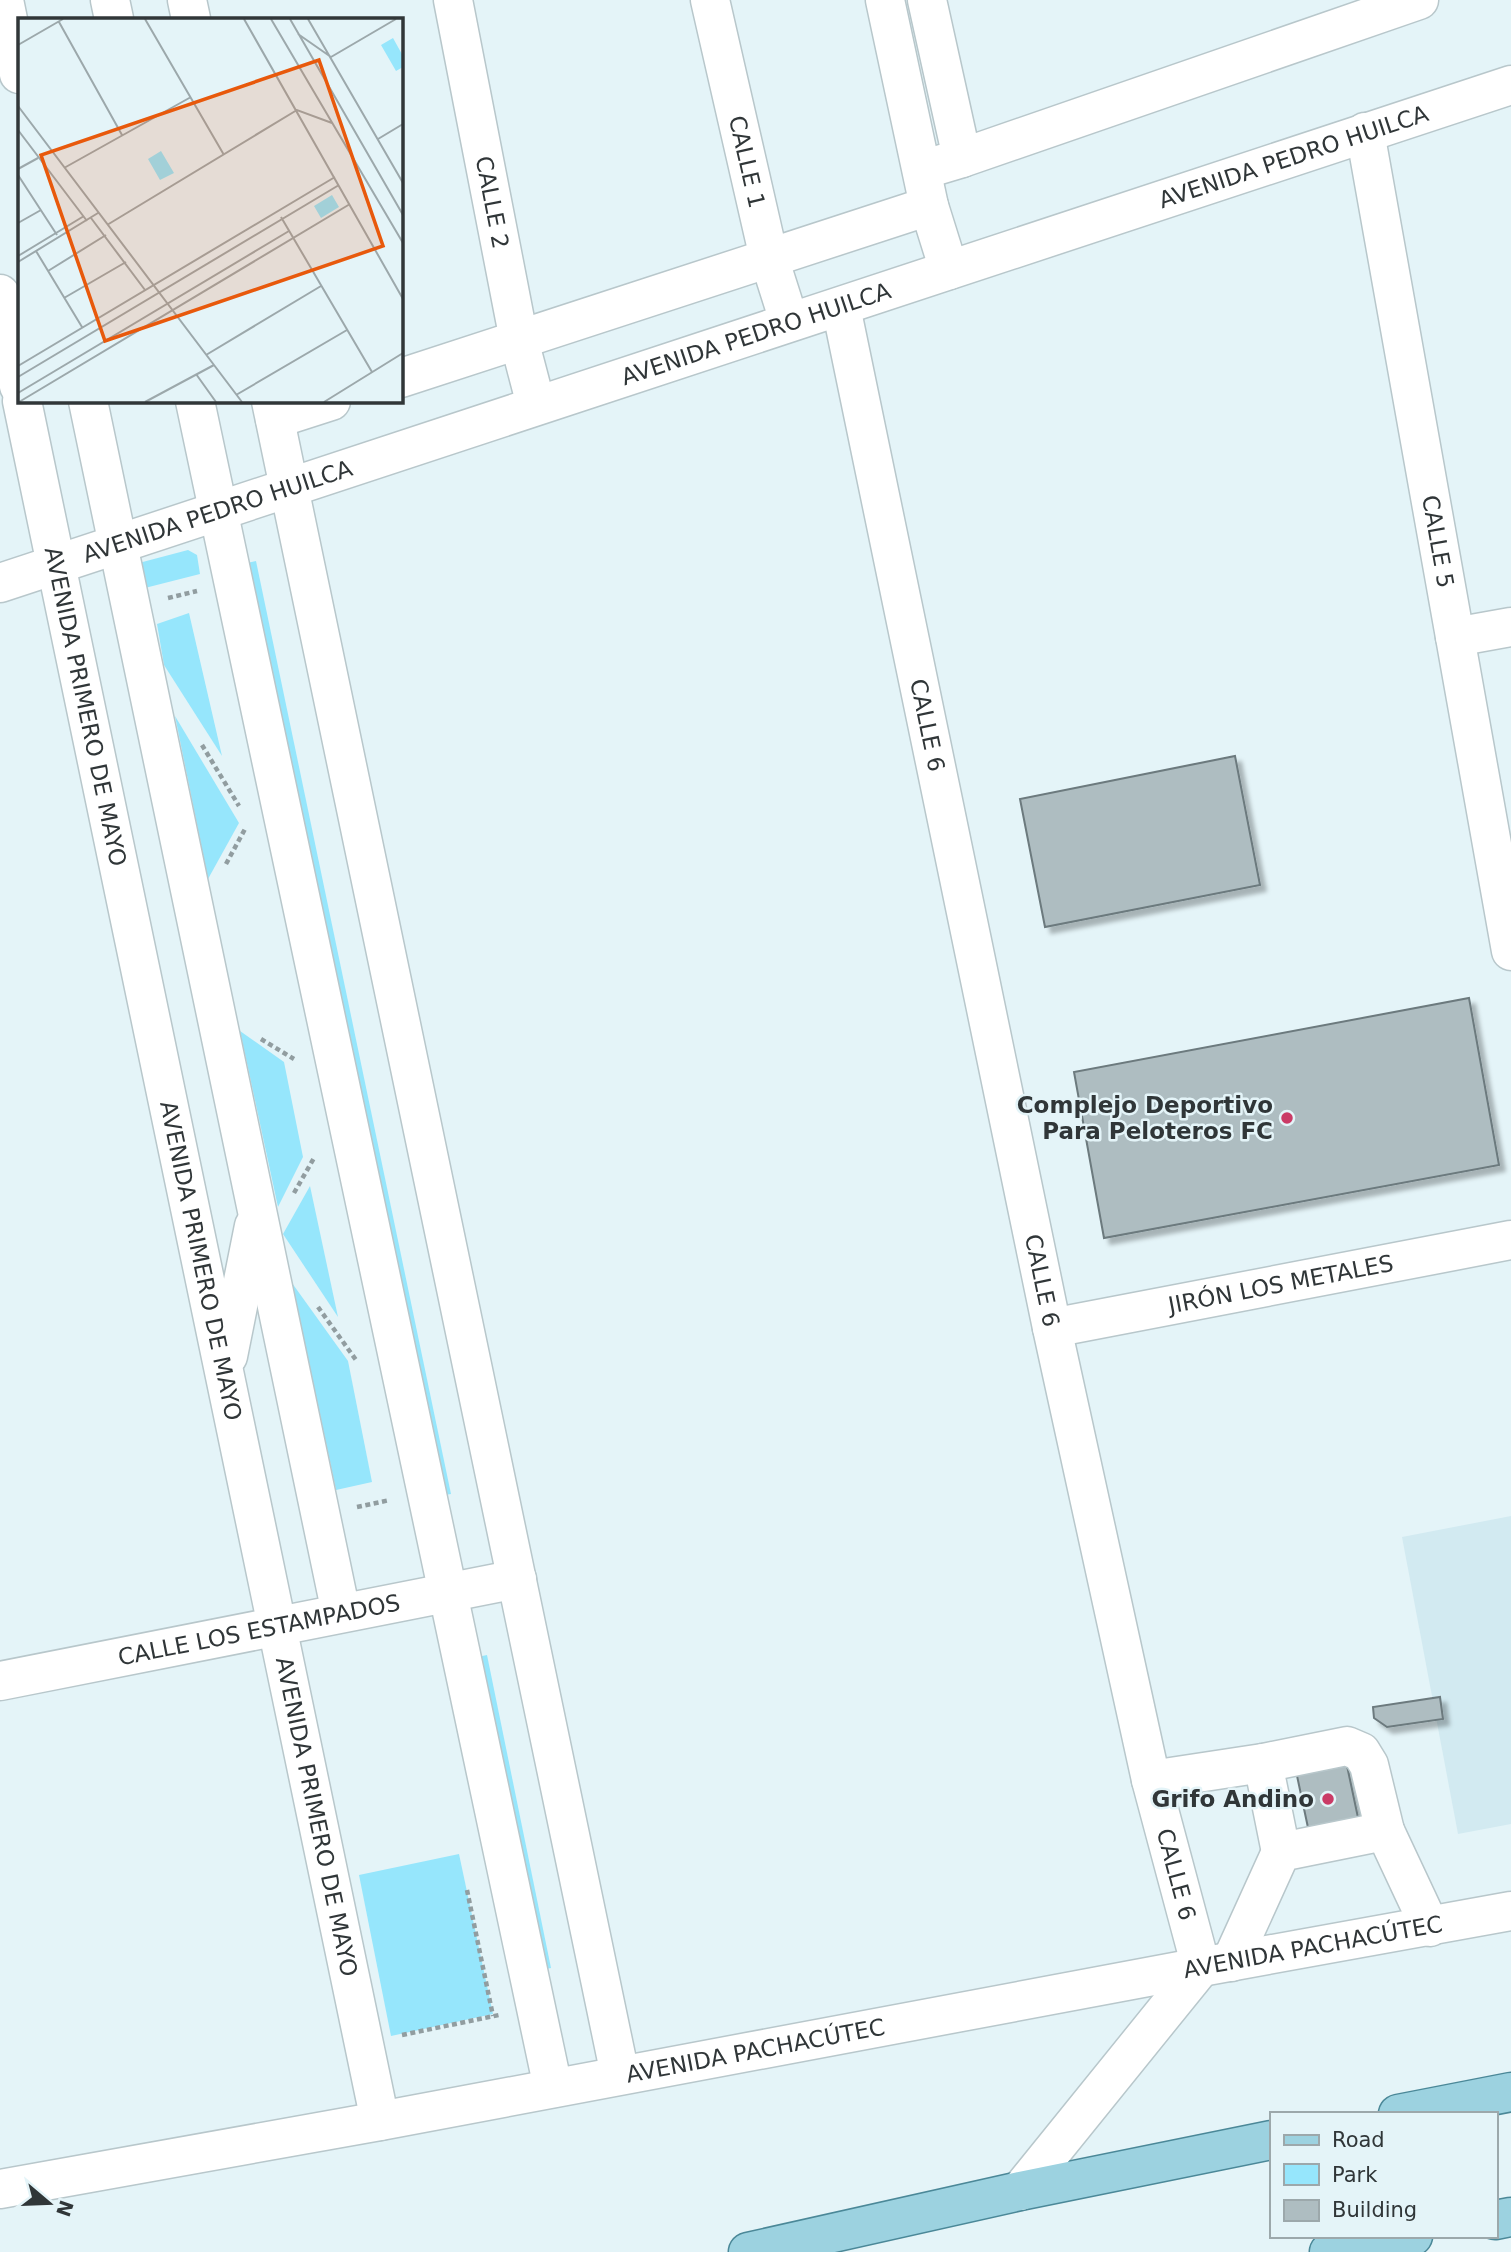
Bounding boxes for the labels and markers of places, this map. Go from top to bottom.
place label: Complejo Deportivo Para Peloteros FC [1017,1092,1273,1144]
marker: Complejo Deportivo Para Peloteros FC [1279,1110,1295,1126]
place label: Grifo Andino [1151,1786,1314,1812]
marker: Grifo Andino [1320,1791,1336,1807]

